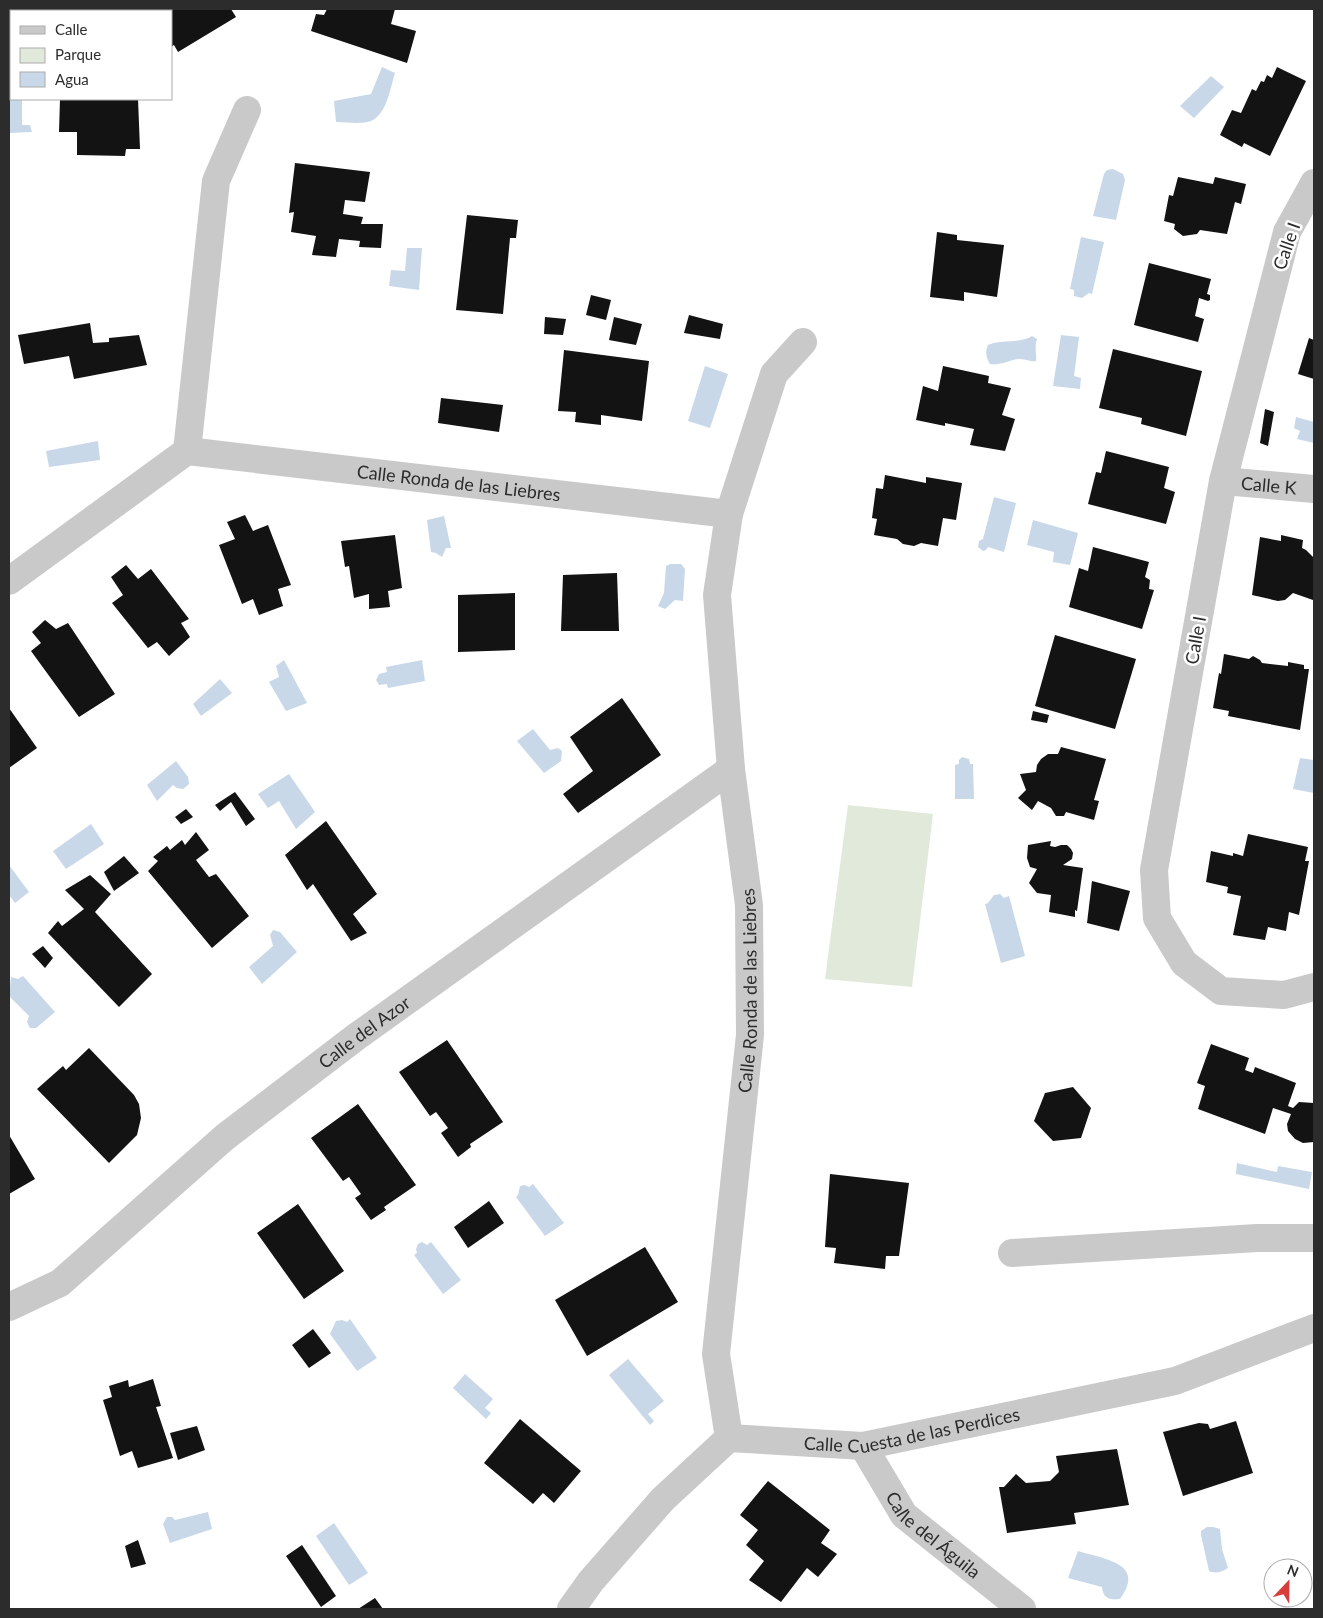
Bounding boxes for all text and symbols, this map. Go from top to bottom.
legend [10,10,172,100]
text: Calle [55,20,88,38]
text: Parque [55,45,101,63]
text: Agua [55,70,89,88]
street label: Calle I [1268,219,1304,273]
street label: Calle Ronda de las Liebres [356,460,562,505]
street label: Calle K [1240,472,1298,498]
street label: Calle I [1180,614,1210,666]
street label: Calle Ronda de las Liebres [733,887,761,1094]
street label: Calle del Azor [314,991,415,1073]
street label: Calle Cuesta de las Perdices [803,1403,1022,1458]
street label: Calle del Águila [881,1487,985,1583]
north arrow [1263,1558,1313,1608]
text: N [1285,1561,1301,1580]

